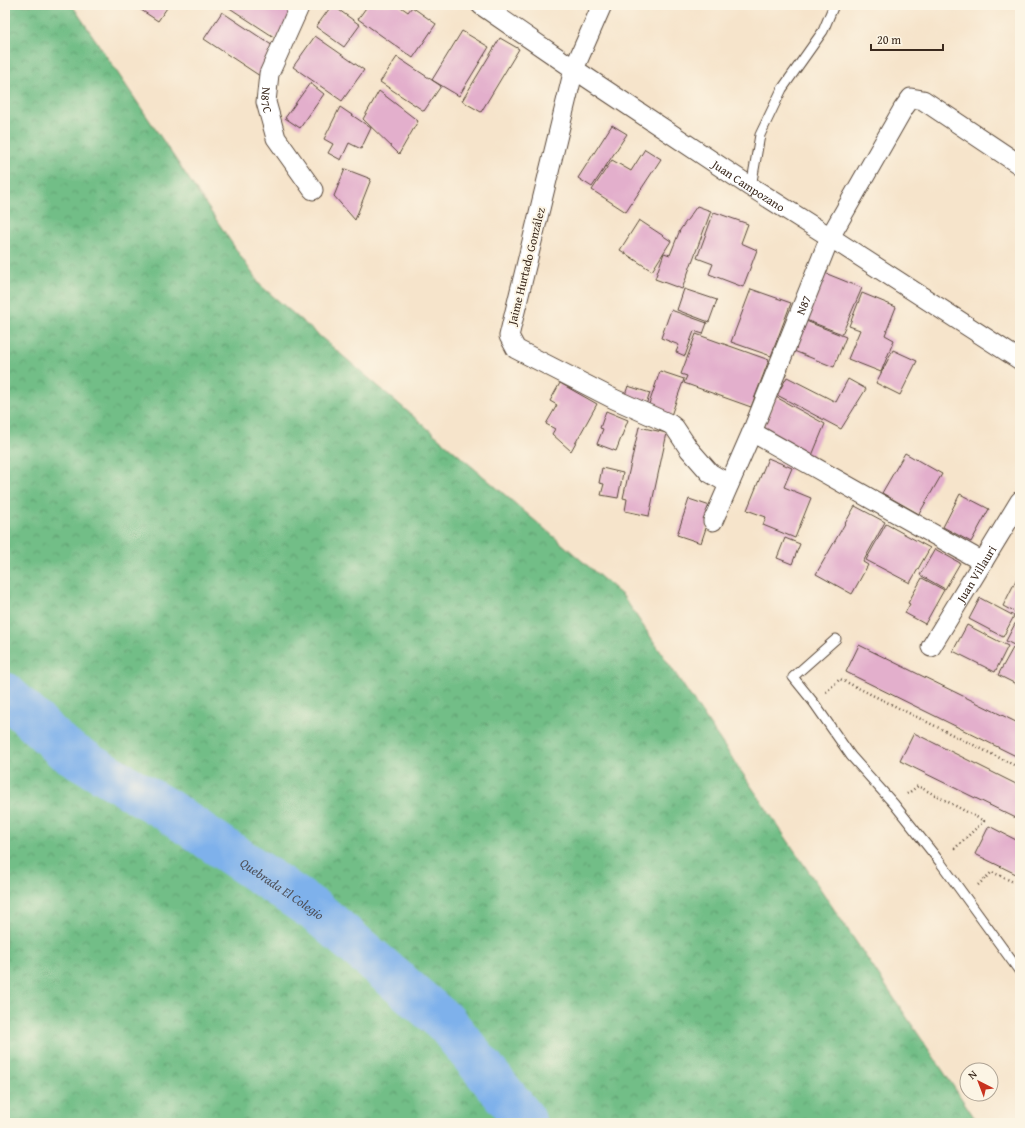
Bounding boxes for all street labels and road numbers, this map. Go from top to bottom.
street label: N87C [258,86,277,115]
street label: Juan Campozano [708,154,789,215]
street label: Jaime Hurtado González [503,205,549,328]
street label: N87 [791,293,814,317]
street label: Juan Villauri [951,541,1000,607]

